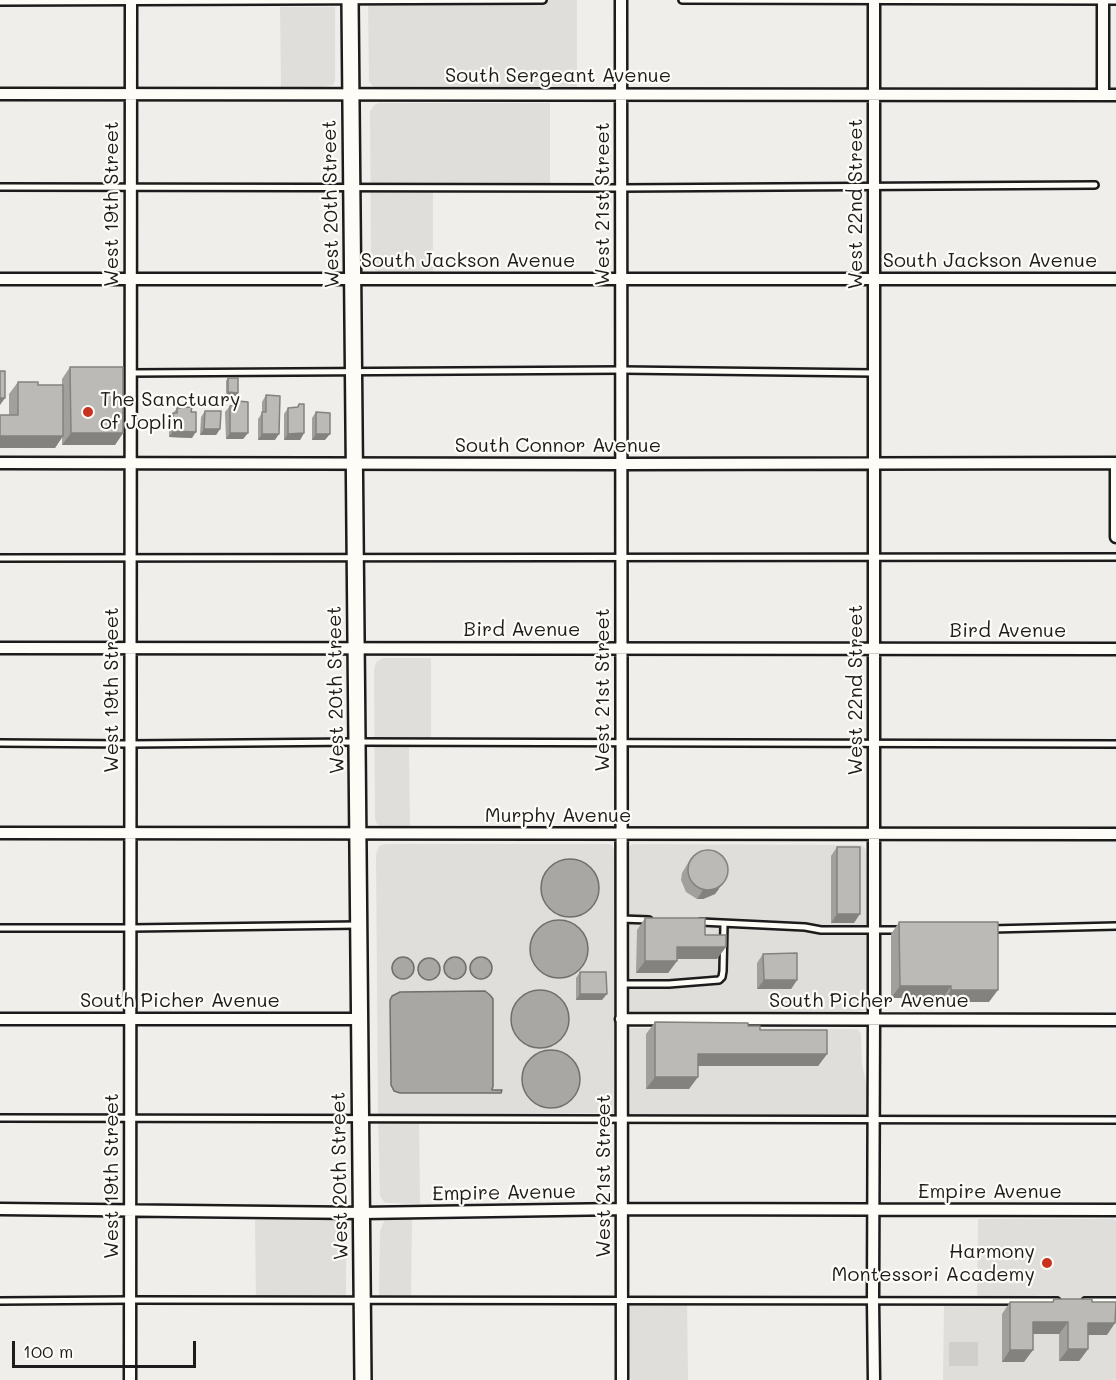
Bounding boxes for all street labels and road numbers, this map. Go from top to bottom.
street label: South Sergeant Avenue [445,64,671,88]
street label: West 22nd Street [844,119,868,289]
street label: West 20th Street [318,120,344,288]
street label: West 19th Street [100,121,124,287]
street label: West 21st Street [591,122,615,286]
street label: South Jackson Avenue [361,249,575,273]
street label: South Jackson Avenue [883,249,1097,273]
street label: South Connor Avenue [455,434,661,458]
street label: West 22nd Street [844,605,868,775]
street label: West 20th Street [323,606,349,774]
street label: West 19th Street [100,607,124,773]
street label: West 21st Street [591,608,615,772]
street label: Bird Avenue [464,618,580,642]
street label: Bird Avenue [950,619,1066,643]
street label: Murphy Avenue [485,804,631,828]
street label: South Picher Avenue [80,989,280,1013]
street label: South Picher Avenue [769,989,969,1013]
street label: West 20th Street [327,1092,353,1260]
street label: West 19th Street [100,1093,124,1259]
street label: West 21st Street [592,1094,616,1258]
street label: Empire Avenue [432,1180,576,1206]
street label: Empire Avenue [918,1180,1062,1204]

